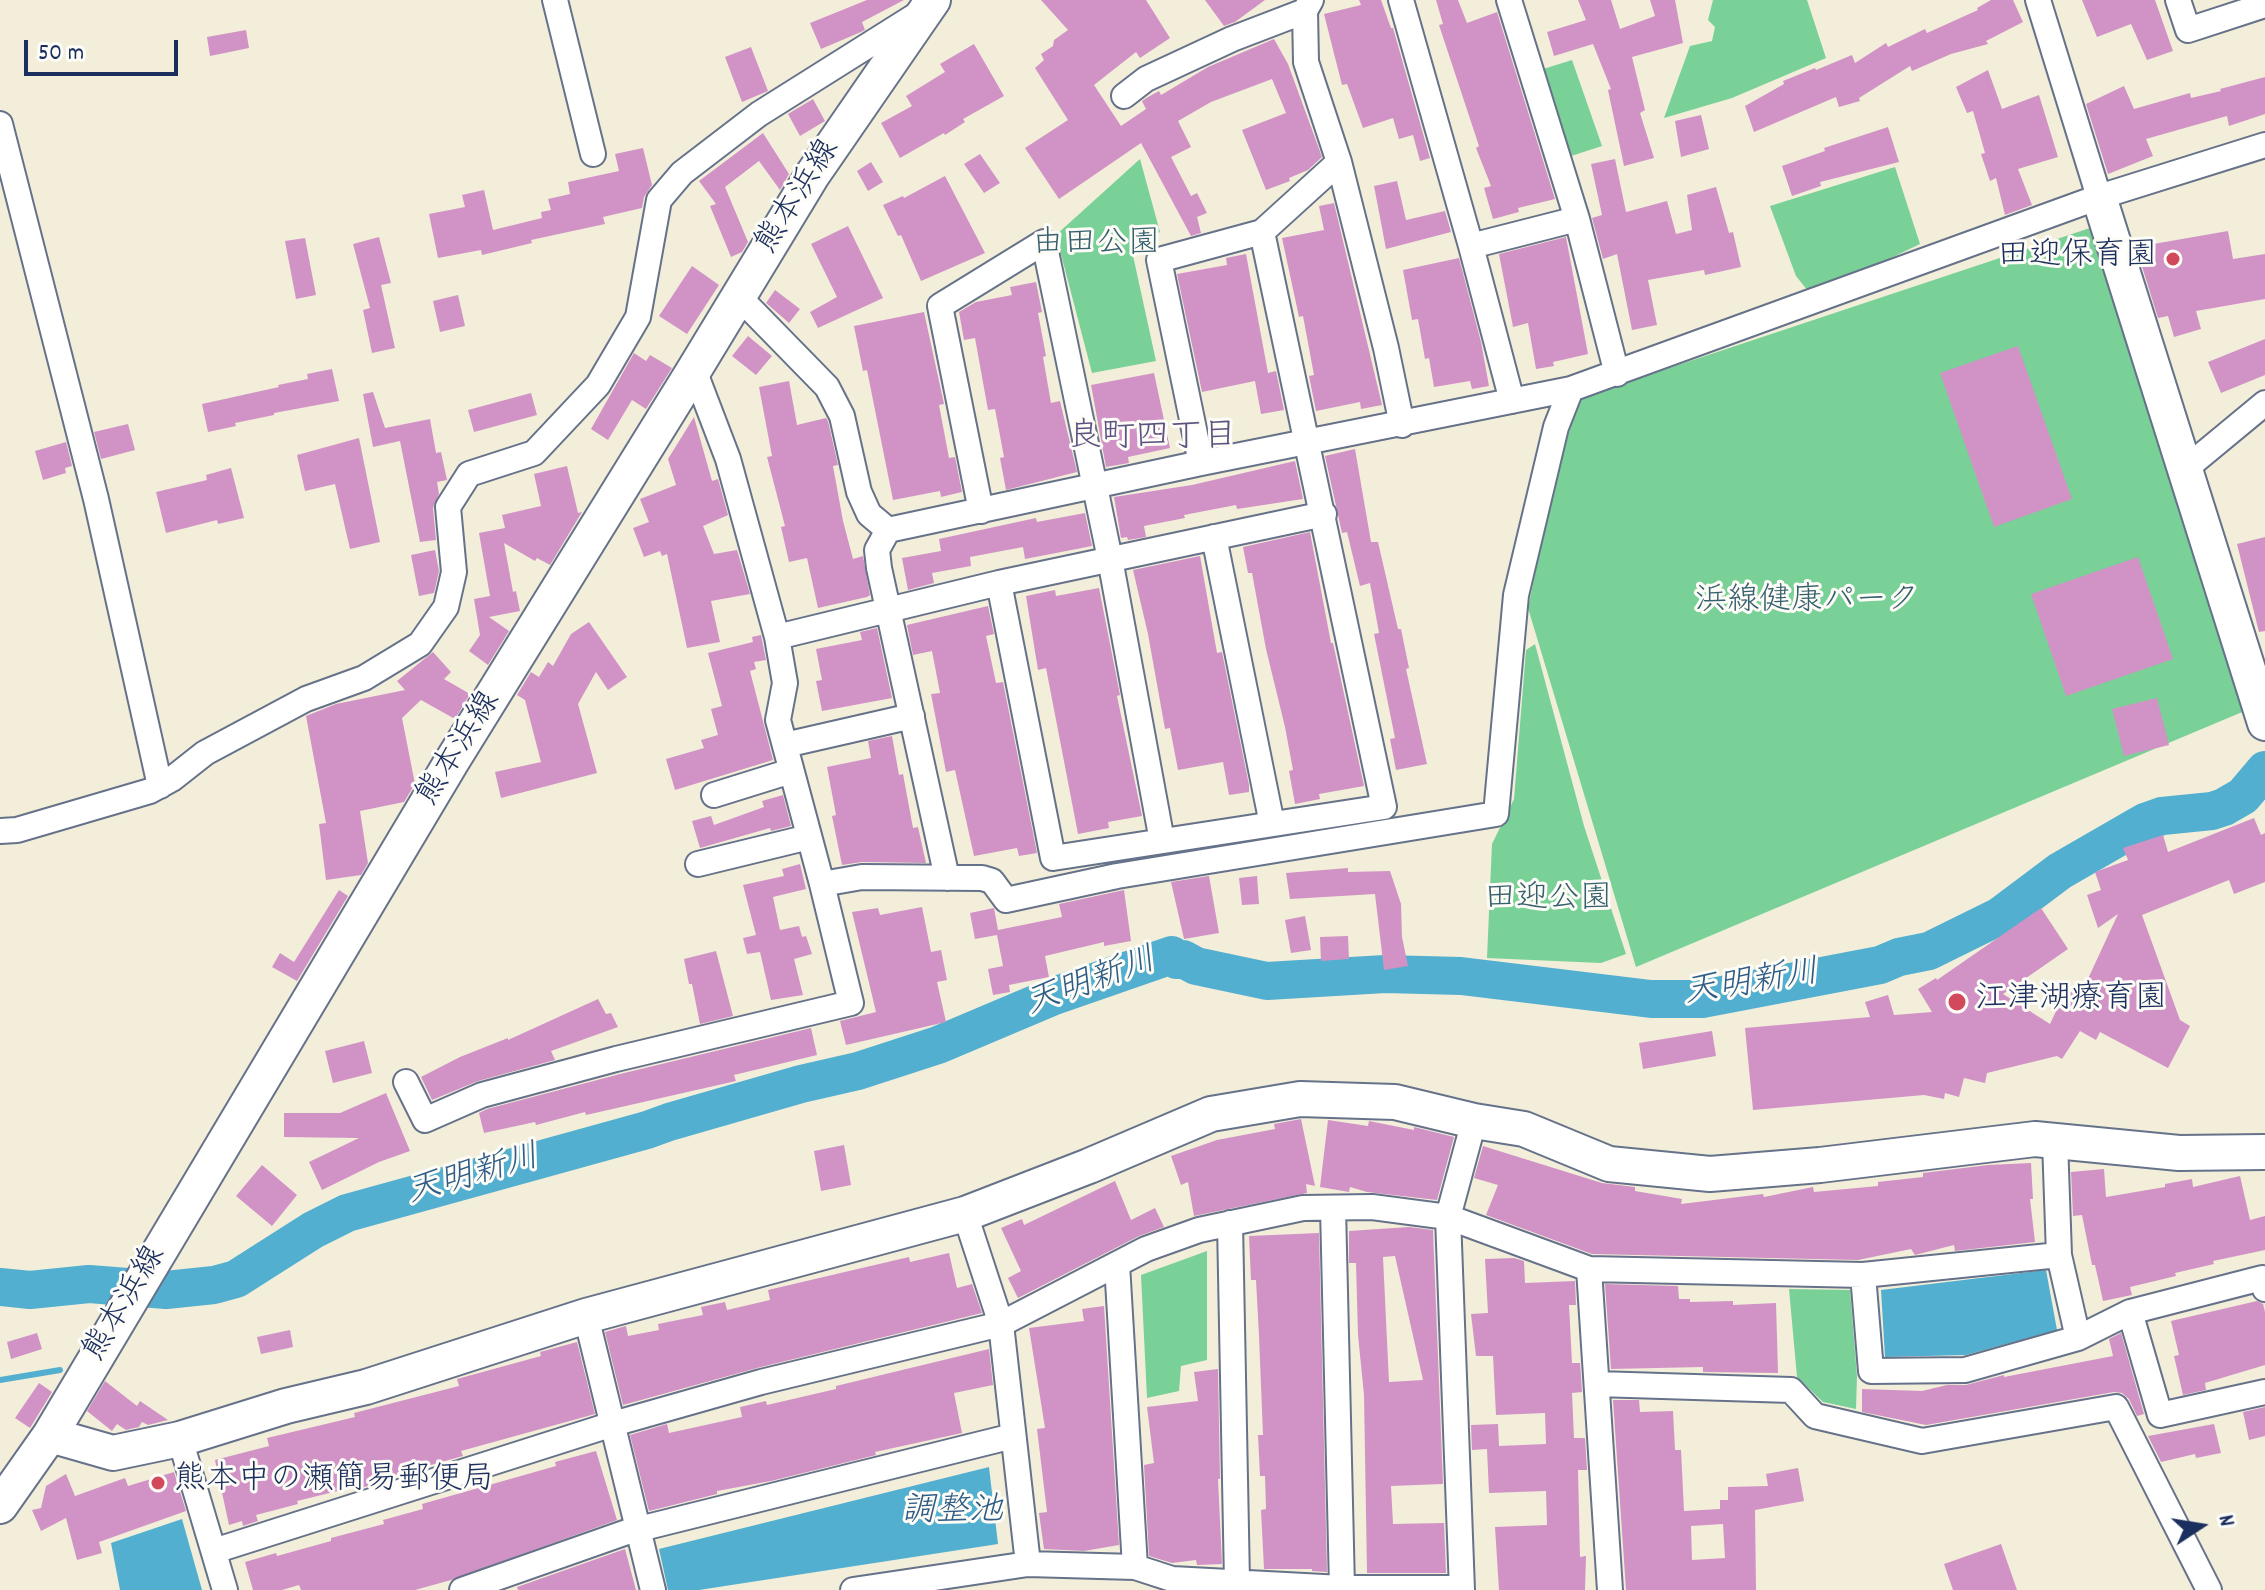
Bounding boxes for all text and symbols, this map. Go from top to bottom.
scale bar [28,24,182,74]
text: 50 m [38,37,84,71]
street label: 熊本浜線 [750,134,850,262]
park label: 由田公園 [1032,228,1160,266]
place label: 田迎保育園 [1997,240,2157,278]
marker: 田迎保育園 [2164,250,2182,268]
district label: 良町四丁目 [1067,420,1237,460]
park label: 浜線健康パーク [1695,585,1919,623]
street label: 熊本浜線 [411,686,511,814]
park label: 田迎公園 [1484,883,1612,921]
water label: 天明新川 [1021,943,1163,1027]
water label: 天明新川 [1682,955,1822,1017]
place label: 江津湖療育園 [1975,983,2167,1021]
marker: 江津湖療育園 [1946,991,1968,1013]
water label: 天明新川 [403,1140,545,1216]
street label: 熊本浜線 [78,1240,176,1370]
place label: 熊本中の瀬簡易郵便局 [174,1464,494,1502]
marker: 熊本中の瀬簡易郵便局 [149,1474,167,1492]
north arrow [2161,1486,2241,1566]
water label: 調整池 [901,1494,1003,1534]
text: N [2209,1512,2241,1529]

